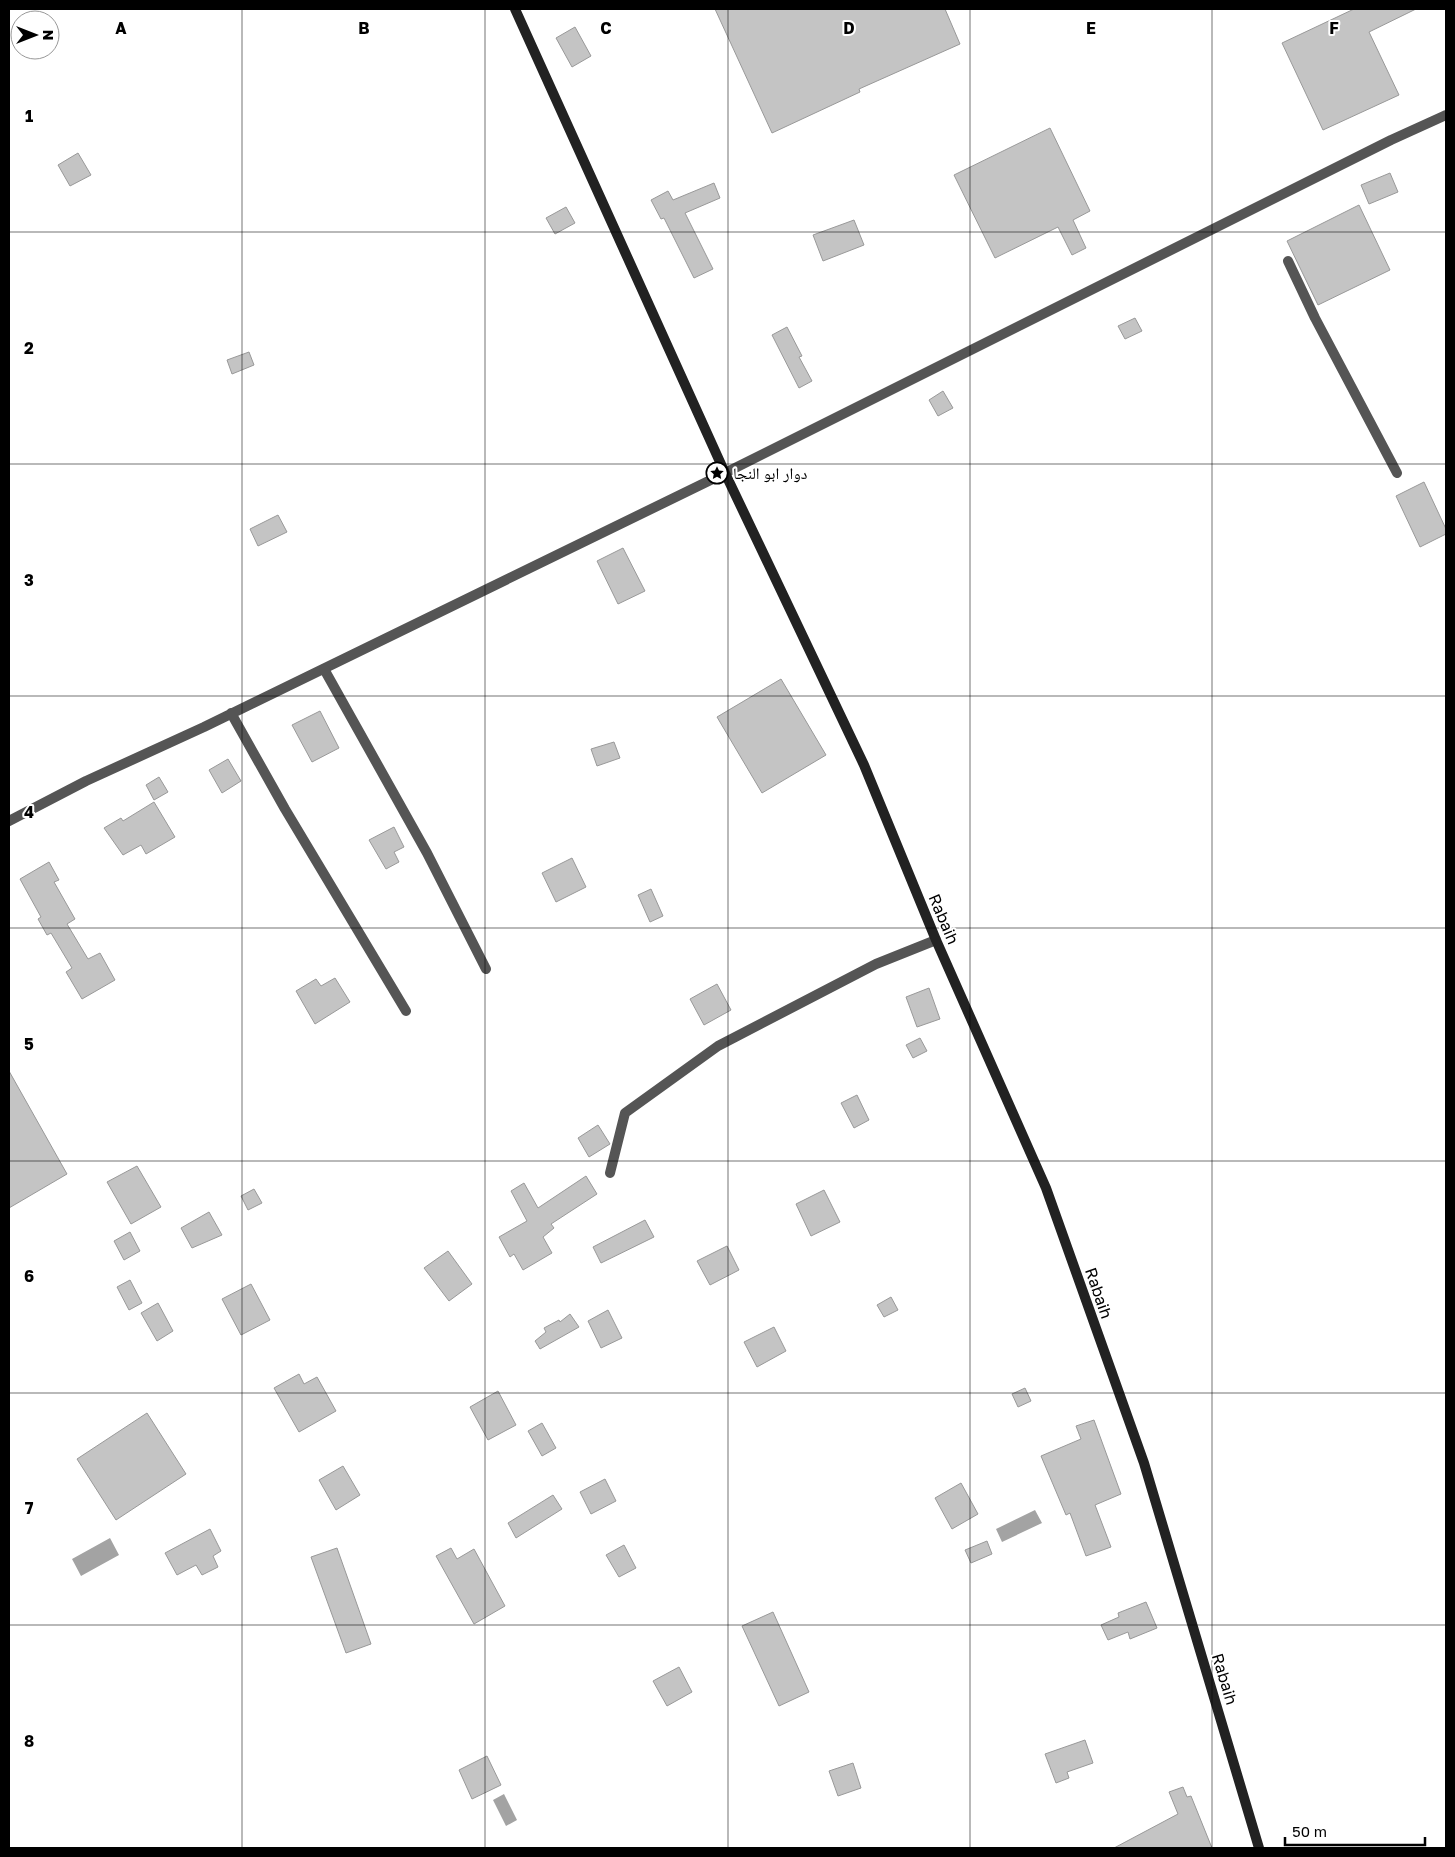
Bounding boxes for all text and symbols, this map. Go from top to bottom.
north arrow [10,10,60,60]
text: A [115,18,127,38]
text: B [358,18,370,38]
text: C [600,18,612,38]
text: D [843,18,855,38]
text: E [1086,18,1096,38]
text: F [1329,18,1339,38]
text: N [40,30,57,40]
text: 1 [25,106,33,126]
text: 2 [24,338,34,358]
place icon: دوار ابو النجا [705,461,729,485]
place label: دوار ابو النجا [733,463,807,483]
text: 3 [24,570,34,590]
text: 4 [24,802,34,822]
street label: Rabaih [924,891,964,947]
text: 5 [24,1034,34,1054]
street label: Rabaih [1081,1265,1117,1321]
text: 6 [24,1266,34,1286]
text: 7 [25,1498,34,1518]
street label: Rabaih [1208,1651,1242,1707]
text: 8 [24,1731,34,1751]
scale bar [1285,1814,1425,1846]
text: 50 m [1292,1822,1327,1840]

